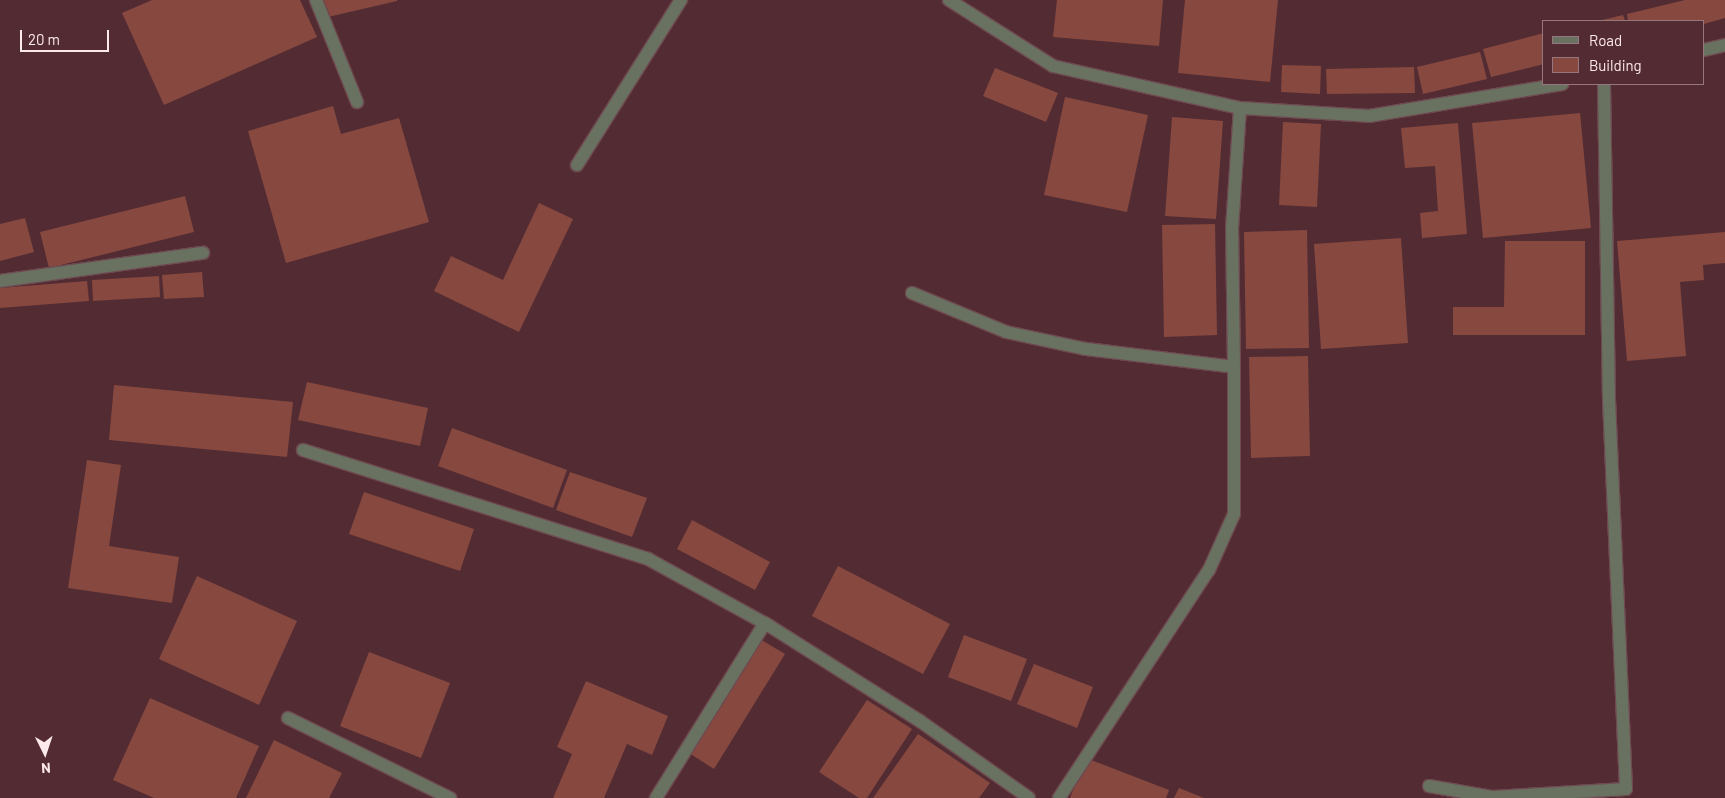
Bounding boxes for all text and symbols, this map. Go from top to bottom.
scale bar [22,20,111,52]
legend [1542,20,1705,85]
text: 20 m [28,30,60,48]
text: Road [1589,31,1622,49]
text: Building [1589,56,1642,74]
north arrow [20,728,70,778]
text: N [41,760,51,777]

